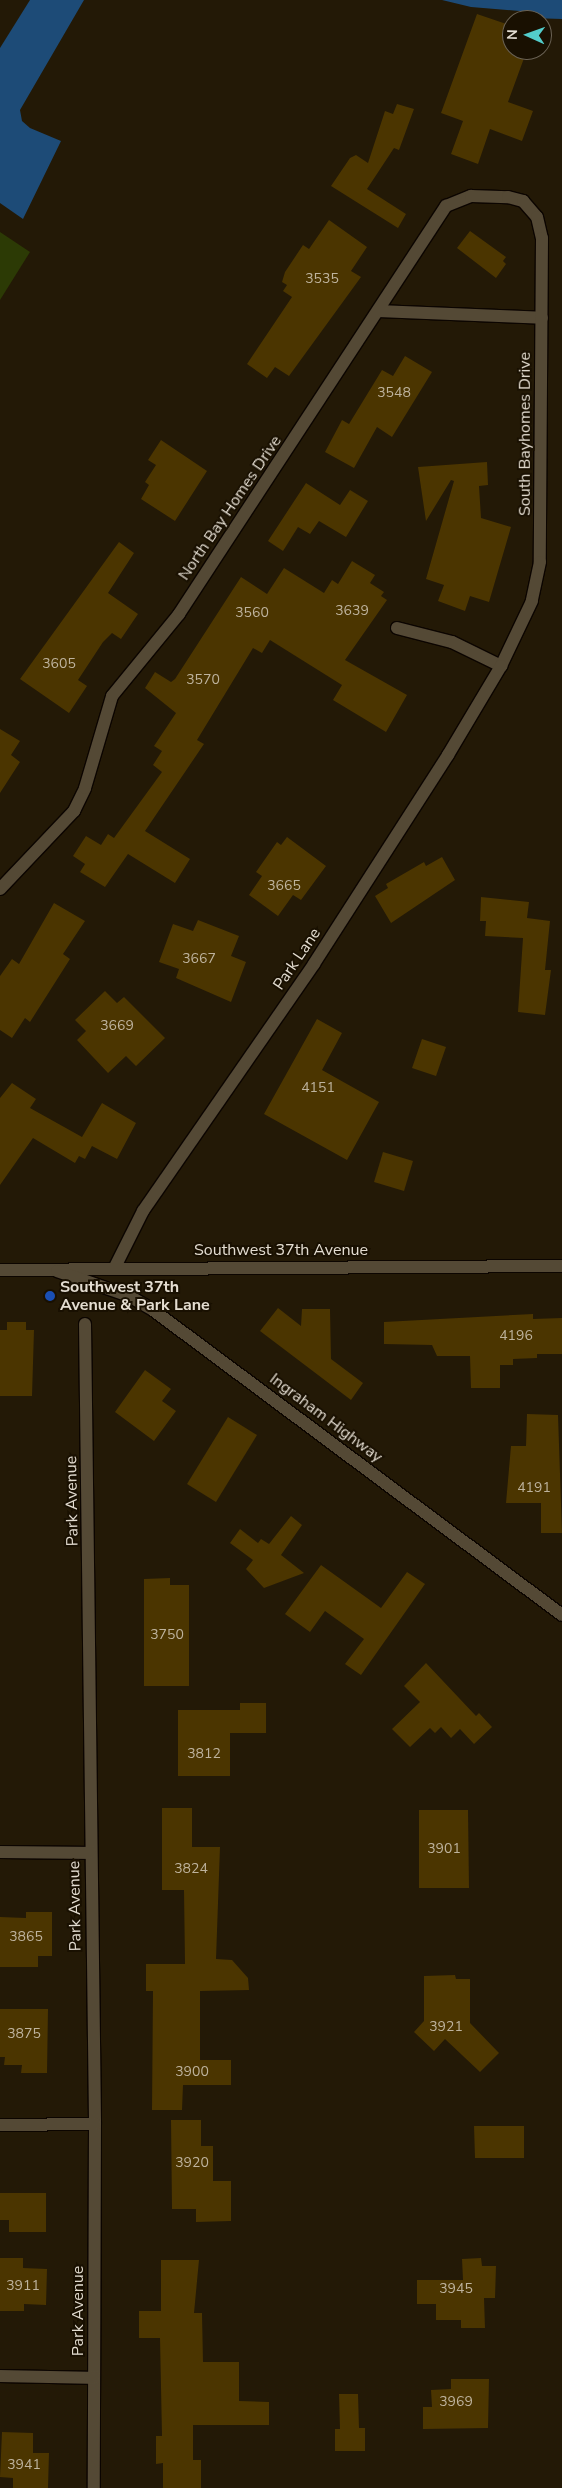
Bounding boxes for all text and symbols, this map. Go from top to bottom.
north arrow [502,10,552,60]
text: N [503,29,522,40]
house number: 3535 [305,271,339,287]
street label: South Bayhomes Drive [515,352,535,516]
house number: 3548 [377,385,411,401]
street label: North Bay Homes Drive [174,432,286,584]
house number: 3639 [335,603,369,619]
house number: 3560 [235,605,269,621]
house number: 3605 [42,656,76,672]
house number: 3570 [186,672,220,688]
house number: 3665 [267,878,301,894]
street label: Park Lane [269,924,325,994]
house number: 3667 [182,951,216,967]
house number: 3669 [100,1018,134,1034]
house number: 4151 [301,1080,335,1096]
street label: Southwest 37th Avenue [194,1240,368,1260]
place label: Southwest 37th Avenue & Park Lane [60,1277,210,1315]
marker: Southwest 37th Avenue & Park Lane [44,1290,56,1302]
house number: 4196 [499,1328,533,1344]
street label: Ingraham Highway [266,1369,386,1467]
street label: Park Avenue [62,1456,82,1546]
house number: 4191 [517,1480,551,1496]
house number: 3750 [150,1627,184,1643]
house number: 3812 [187,1746,221,1762]
house number: 3901 [427,1841,461,1857]
street label: Park Avenue [65,1861,85,1951]
house number: 3824 [174,1861,208,1877]
house number: 3865 [9,1929,43,1945]
house number: 3921 [429,2019,463,2035]
house number: 3875 [7,2026,41,2042]
house number: 3900 [175,2064,209,2080]
house number: 3920 [175,2155,209,2171]
street label: Park Avenue [68,2266,88,2356]
house number: 3911 [6,2278,40,2294]
house number: 3945 [439,2281,473,2297]
house number: 3969 [439,2394,473,2410]
house number: 3941 [7,2457,41,2473]

